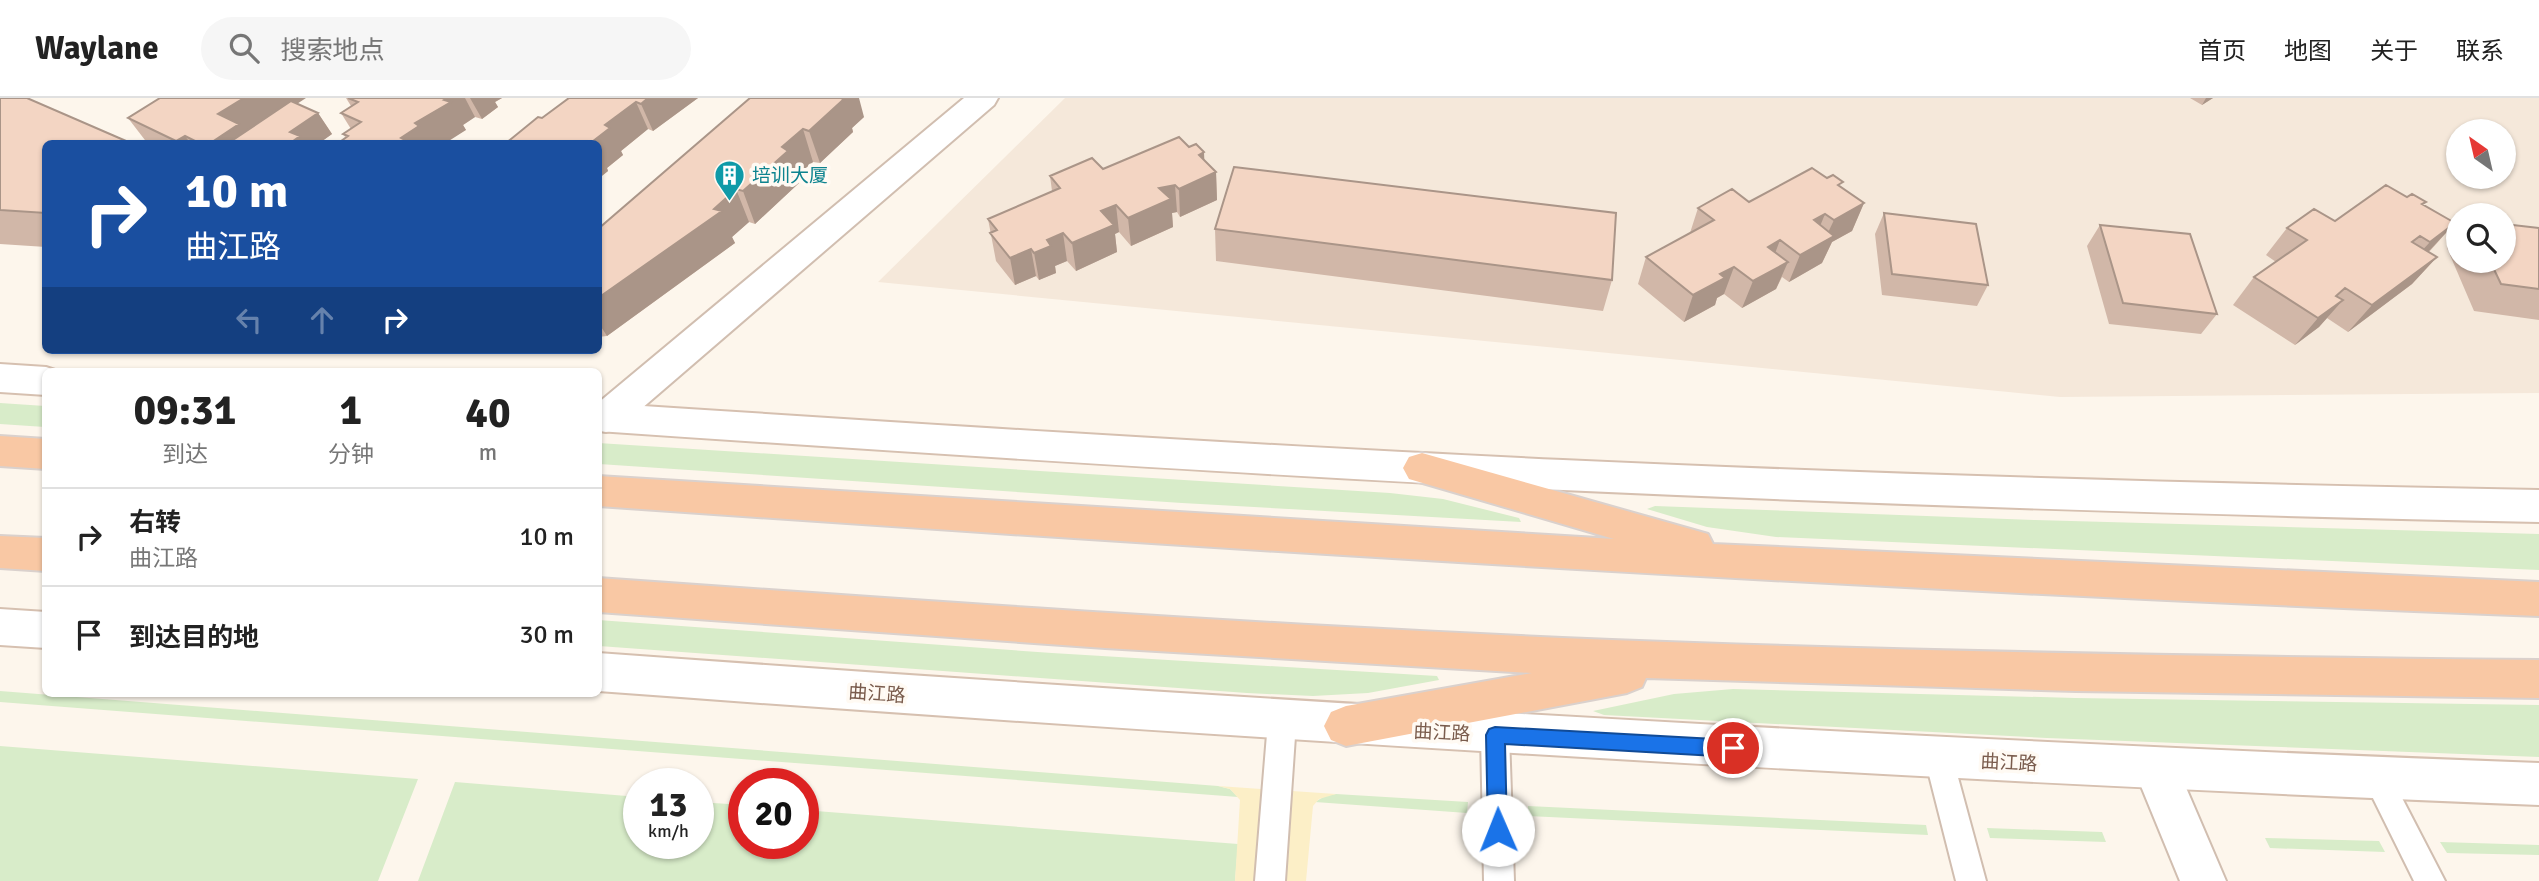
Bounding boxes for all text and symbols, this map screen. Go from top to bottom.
search box [201,17,691,80]
text: Waylane [35,28,159,69]
icon: search [225,29,263,67]
text: 搜索地点 [281,35,385,67]
text: 首页 [2198,36,2246,66]
text: 地图 [2284,36,2332,66]
text: 关于 [2370,36,2418,66]
text: 联系 [2456,36,2504,66]
north arrow [2446,119,2516,189]
map controls [2446,119,2516,273]
building icon: 培训大厦 [712,158,746,202]
text: 10 m [185,161,288,221]
place label: 培训大厦 [752,164,828,188]
icon: right [70,168,161,259]
button: search [2446,203,2516,273]
text: 曲江路 [185,228,281,267]
icon: left [230,301,268,339]
icon: ahead [303,301,341,339]
icon: right [376,301,414,339]
text: 09:31 [133,385,236,436]
text: 1 [340,385,362,436]
text: 40 [465,388,511,439]
text: m [479,438,497,467]
text: 到达 [162,440,208,469]
text: 分钟 [328,440,374,469]
text: 右转 [129,507,181,539]
icon: right [70,518,108,556]
text: 10 m [519,521,574,553]
text: 曲江路 [129,544,198,573]
icon: arrive [70,616,108,654]
text: 30 m [519,619,574,651]
text: 到达目的地 [129,622,259,654]
street label: 曲江路 [848,680,906,708]
pin [1703,718,1763,778]
street label: 曲江路 [1413,720,1471,746]
icon: arrive [1714,729,1752,767]
street label: 曲江路 [1980,750,2038,776]
speed limit sign: 20 [728,768,819,859]
text: 13 [650,783,687,826]
position arrow [1461,793,1535,867]
text: km/h [648,820,689,842]

